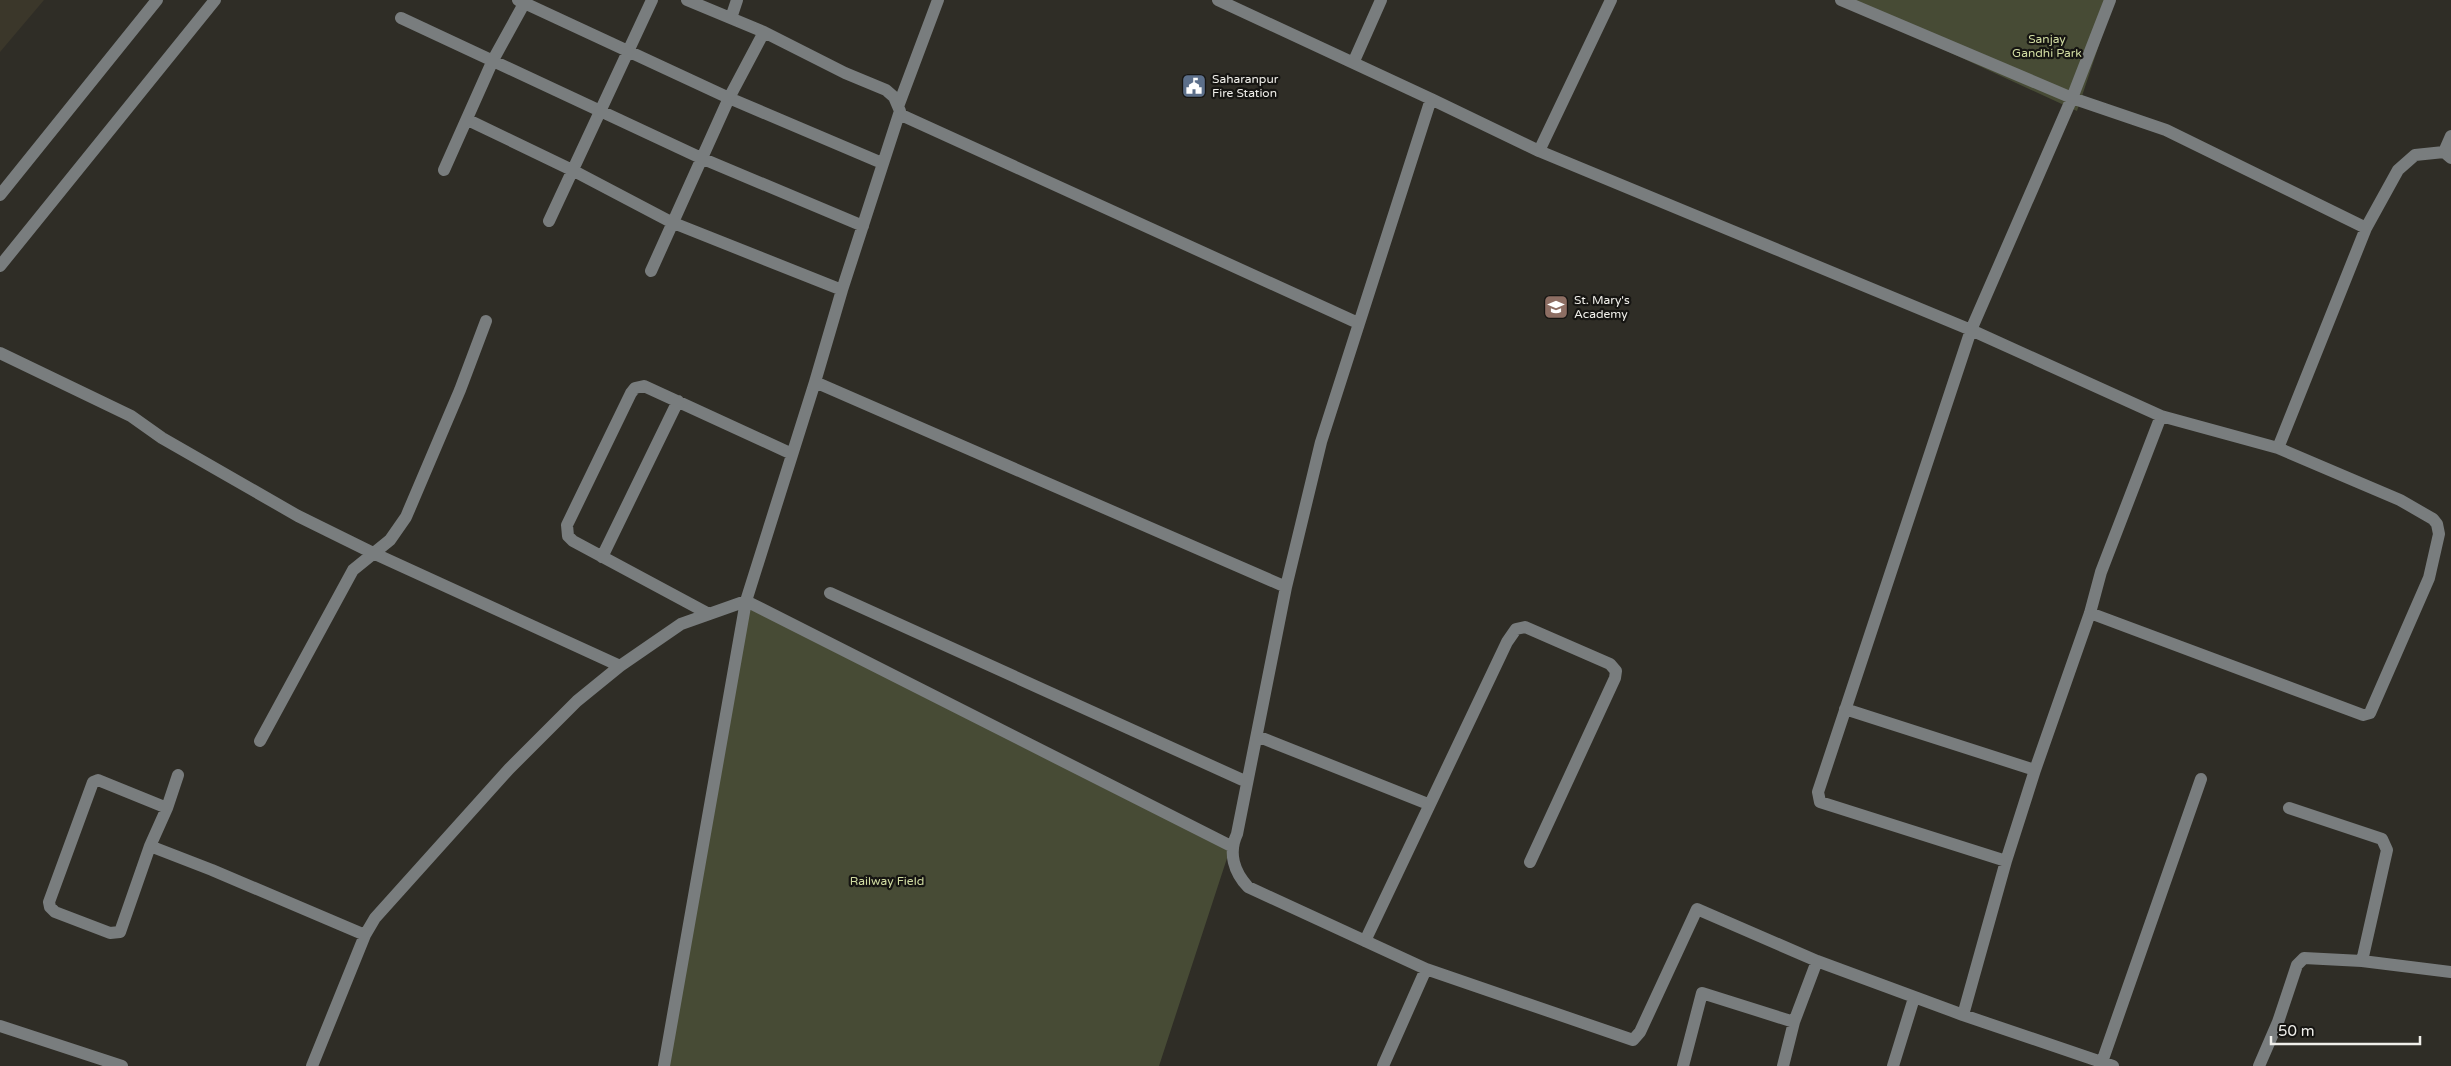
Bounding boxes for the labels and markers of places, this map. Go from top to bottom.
place label: Saharanpur Fire Station [1212,72,1279,100]
public building icon: Saharanpur Fire Station [1181,73,1207,99]
place label: St. Mary's Academy [1574,293,1630,321]
school or university icon: St. Mary's Academy [1543,294,1569,320]

